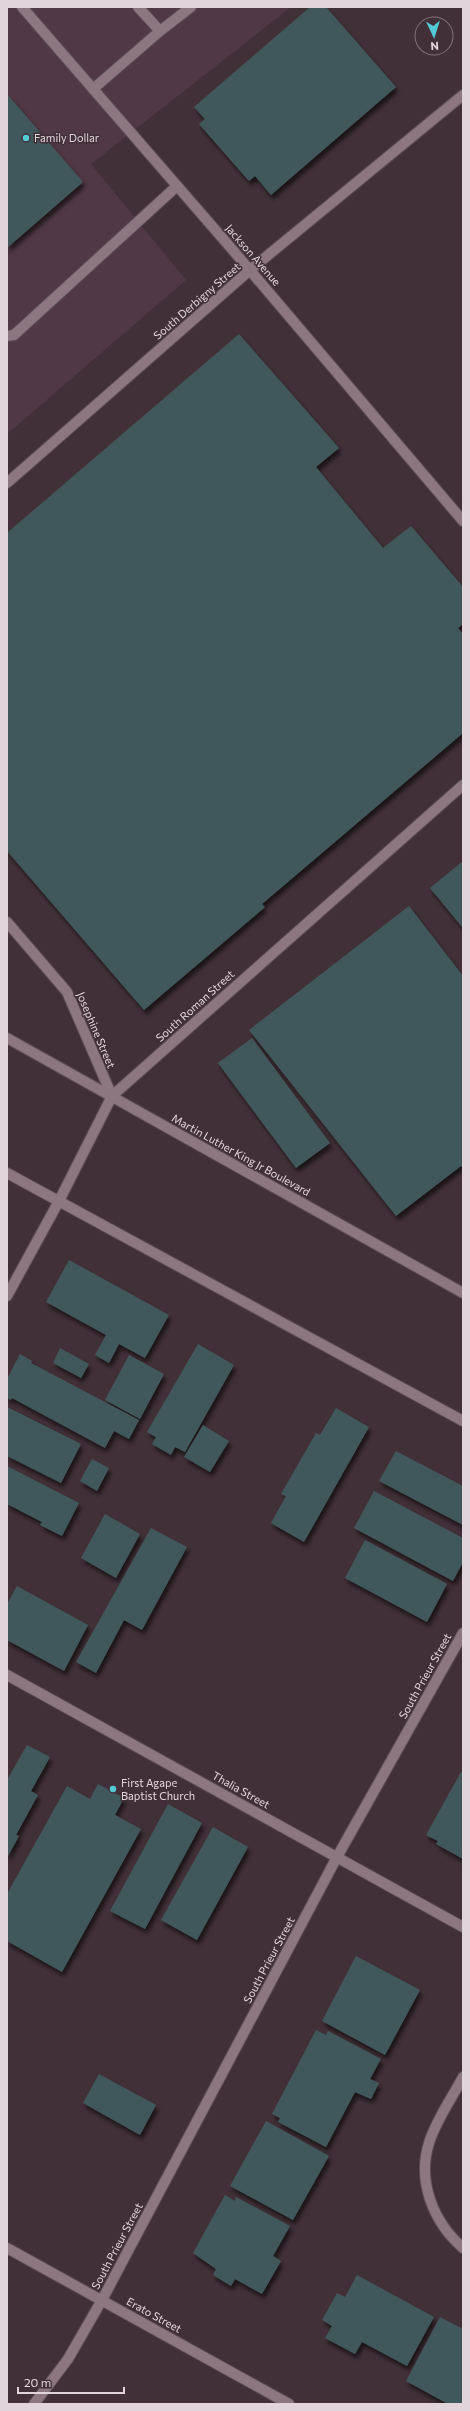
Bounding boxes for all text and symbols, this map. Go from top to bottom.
north arrow [414,16,454,56]
text: N [430,40,439,53]
place label: Family Dollar [34,131,100,144]
marker: Family Dollar [21,133,31,143]
street label: Jackson Avenue [222,221,284,289]
street label: South Derbigny Street [151,259,243,342]
street label: South Roman Street [153,967,237,1044]
street label: Josephine Street [74,990,119,1071]
street label: Martin Luther King Jr Boulevard [169,1111,313,1199]
street label: South Prieur Street [396,1630,454,1721]
street label: Thalia Street [210,1768,273,1811]
place label: First Agape Baptist Church [121,1776,195,1802]
marker: First Agape Baptist Church [108,1784,118,1794]
street label: South Prieur Street [240,1914,297,2005]
street label: South Prieur Street [88,2200,145,2291]
street label: Erato Street [125,2294,184,2335]
scale bar [18,2369,124,2395]
text: 20 m [24,2375,51,2389]

